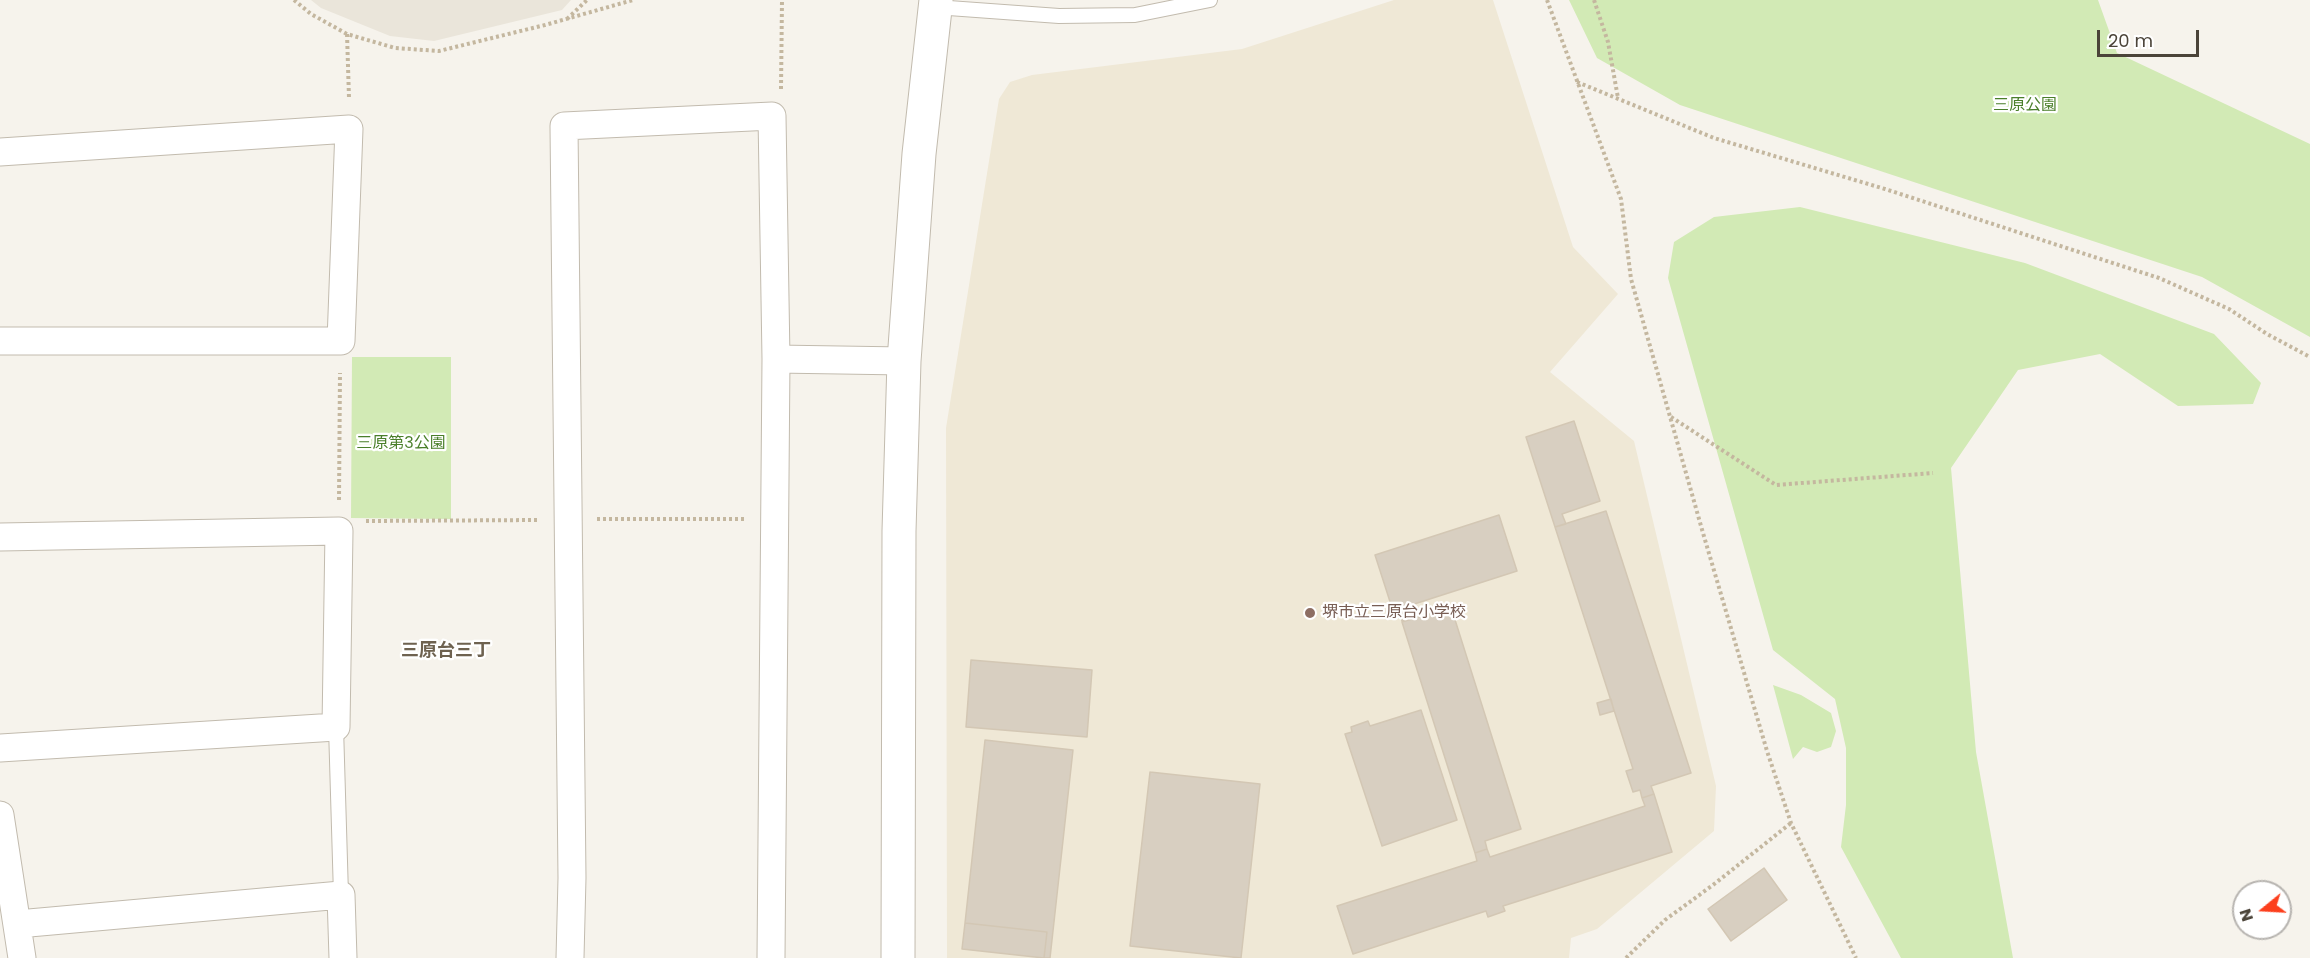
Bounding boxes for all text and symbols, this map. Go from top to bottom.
scale bar [2100,18,2202,56]
text: 20 m [2108,28,2153,53]
park label: 三原公園 [1993,96,2057,116]
park label: 三原第3公園 [356,434,446,454]
place label: 堺市立三原台小学校 [1322,603,1466,623]
marker: 堺市立三原台小学校 [1303,606,1317,620]
district label: 三原台三丁 [401,640,491,662]
north arrow [2232,880,2292,940]
text: N [2234,906,2259,924]

